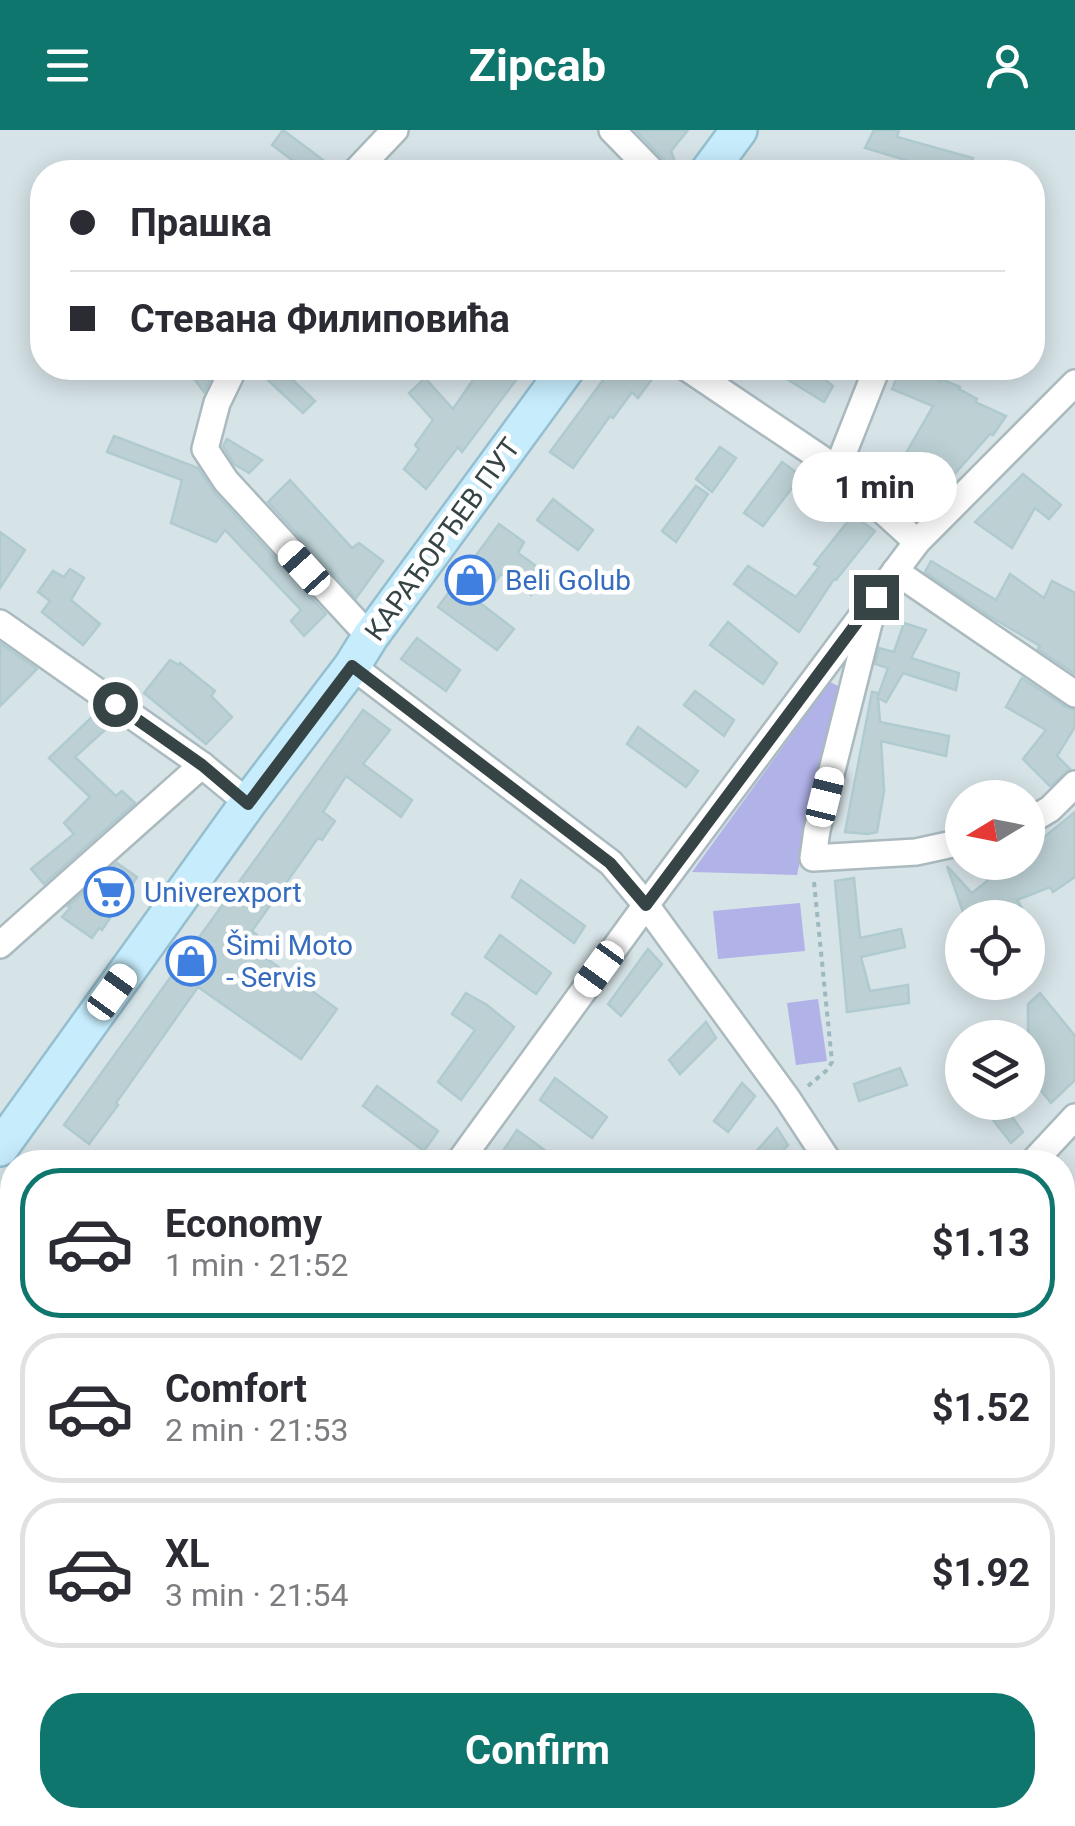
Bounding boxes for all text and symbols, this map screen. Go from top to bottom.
icon: menu [40,38,95,93]
icon: person [980,38,1035,93]
text: Zipcab [469,39,606,92]
text: Прашка [130,201,272,245]
text: Стевана Филиповића [130,297,510,341]
street label: КАРАЂОРЂЕВ ПУТ [358,431,527,647]
callout: 1 min [794,452,958,522]
text: 1 min [834,468,915,506]
car [273,536,335,600]
shop icon: Beli Golub [444,554,496,606]
place label: Beli Golub [505,564,631,597]
route end [854,575,899,620]
route start [93,682,138,727]
car [803,764,847,830]
north arrow [945,780,1045,880]
map controls [945,780,1045,1120]
supermarket icon: Univerexport [83,866,135,918]
place label: Univerexport [144,876,302,909]
button: locate [945,900,1045,1000]
place label: Šimi Moto - Servis [226,929,353,994]
shop icon: Šimi Moto - Servis [165,935,217,987]
car [569,936,629,1002]
car [82,959,142,1025]
button: layers [945,1020,1045,1120]
icon: car [45,1198,135,1288]
text: Economy [165,1202,322,1246]
text: $1.13 [932,1221,1030,1265]
text: 1 min · 21:52 [165,1246,348,1284]
icon: car [45,1363,135,1453]
text: Comfort [165,1367,307,1411]
text: $1.52 [932,1386,1030,1430]
text: 2 min · 21:53 [165,1411,348,1449]
icon: car [45,1528,135,1618]
text: XL [165,1532,210,1576]
text: $1.92 [932,1551,1030,1595]
text: 3 min · 21:54 [165,1576,348,1614]
button: Confirm [40,1693,1035,1808]

